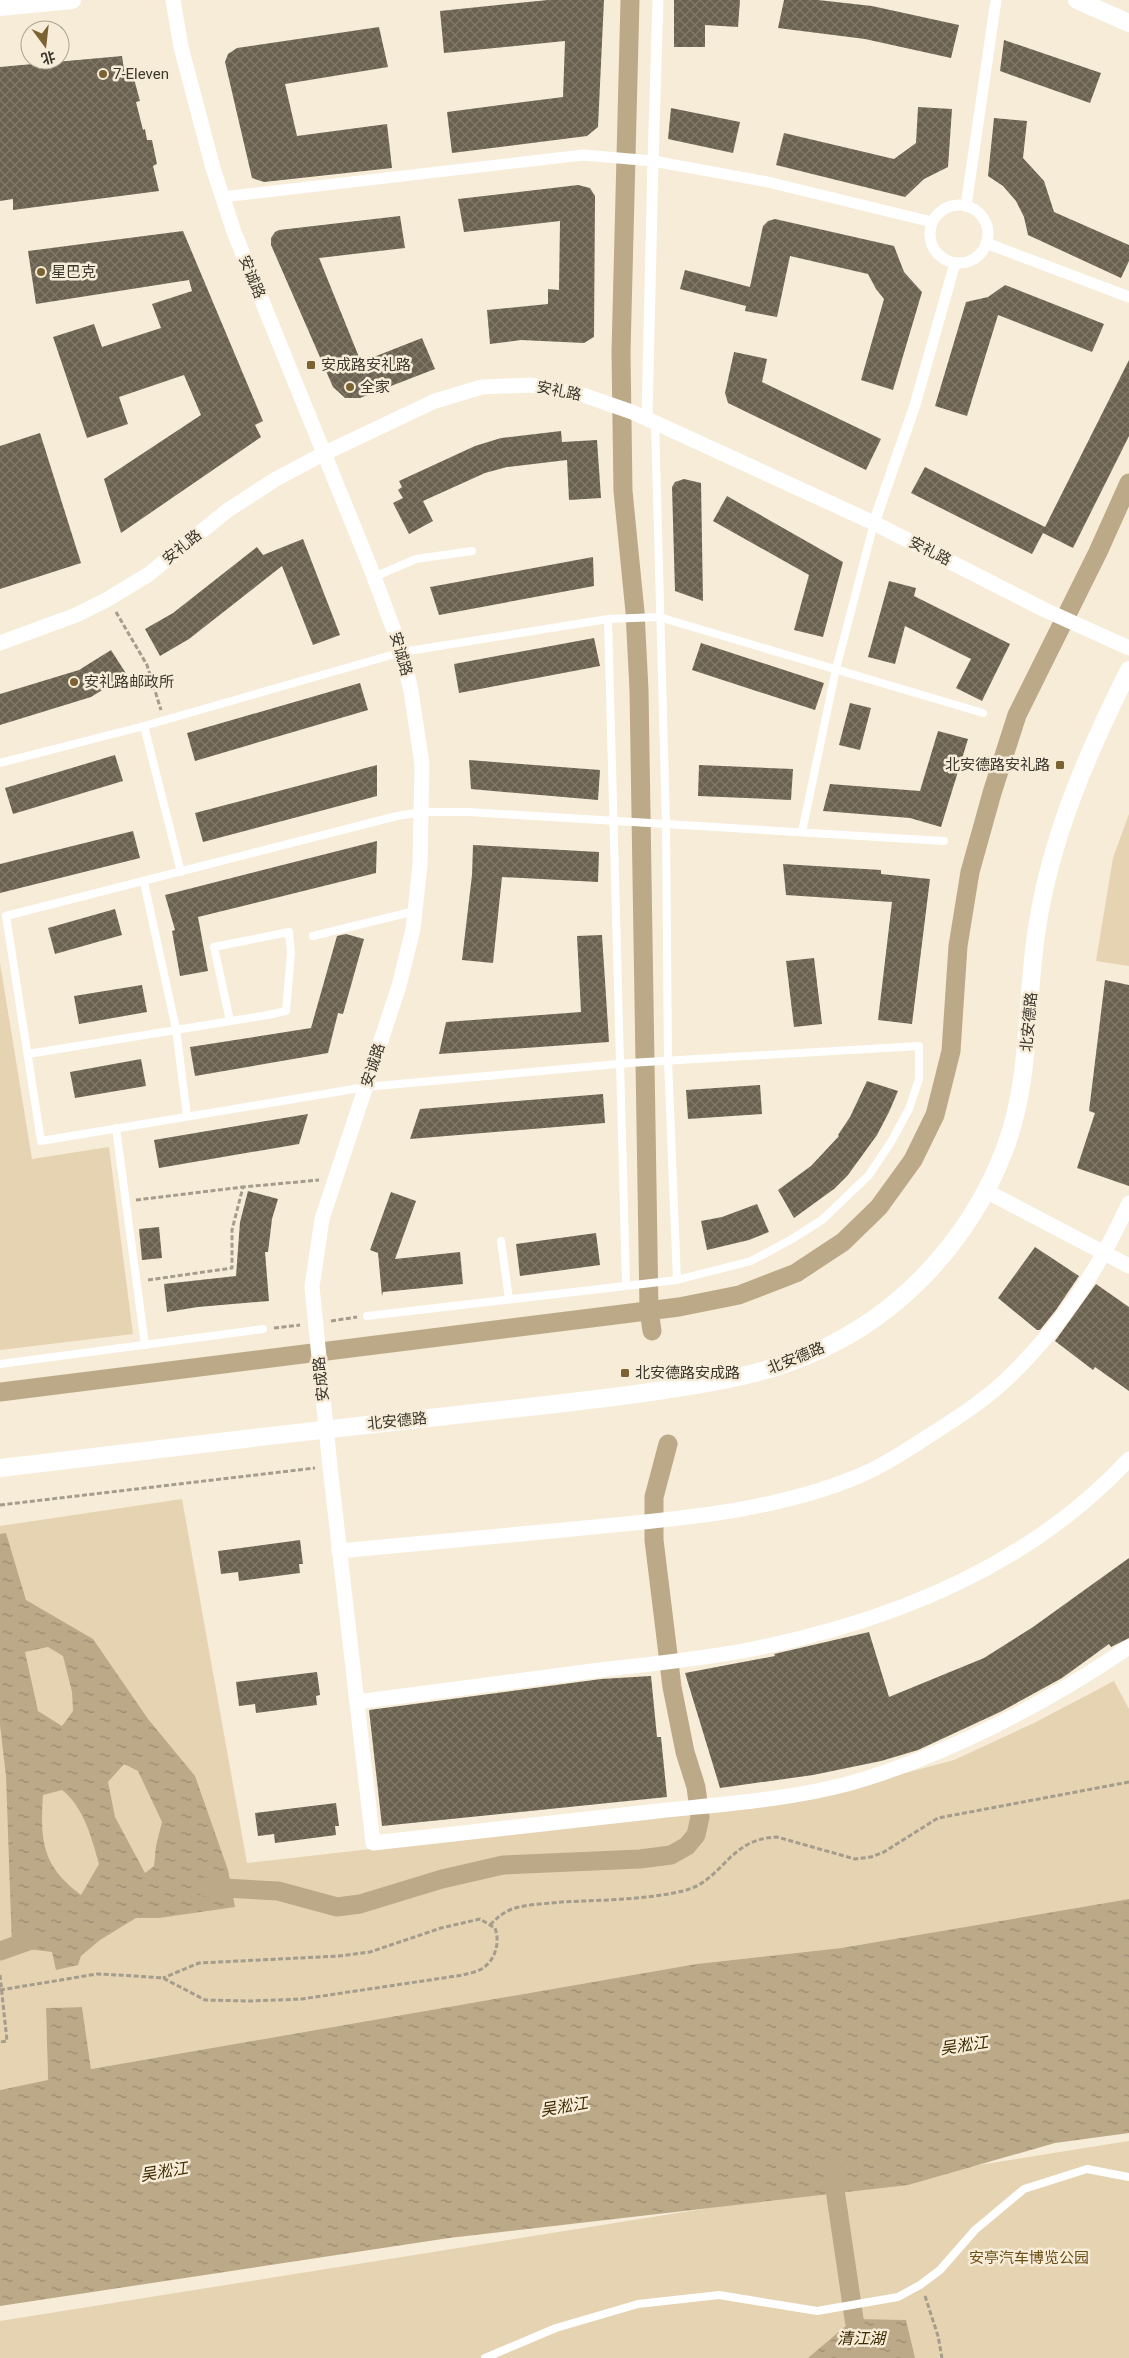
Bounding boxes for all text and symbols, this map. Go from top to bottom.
north arrow [20,20,70,70]
text: 北 [40,48,57,67]
place label: 7-Eleven [113,65,169,83]
marker: 7-Eleven [97,68,109,80]
street label: 安诚路 [235,253,269,301]
place label: 星巴克 [51,263,96,281]
marker: 星巴克 [35,266,47,278]
place label: 安成路安礼路 [321,356,411,374]
marker: 安成路安礼路 [305,359,317,371]
place label: 全家 [360,378,390,396]
street label: 安礼路 [535,378,583,404]
marker: 全家 [344,381,356,393]
street label: 安礼路 [159,526,205,568]
street label: 安礼路 [906,533,954,569]
street label: 安诚路 [386,630,416,678]
place label: 安礼路邮政所 [84,673,174,691]
marker: 安礼路邮政所 [68,676,80,688]
place label: 北安德路安礼路 [945,756,1050,774]
marker: 北安德路安礼路 [1054,759,1066,771]
street label: 北安德路 [1017,991,1041,1053]
street label: 安诚路 [357,1041,389,1089]
street label: 北安德路 [765,1338,827,1378]
street label: 安成路 [310,1356,332,1402]
place label: 北安德路安成路 [635,1364,740,1382]
marker: 北安德路安成路 [619,1367,631,1379]
street label: 北安德路 [366,1409,428,1433]
water label: 吴淞江 [939,2032,991,2058]
water label: 吴淞江 [539,2093,591,2120]
water label: 吴淞江 [139,2158,191,2185]
park label: 安亭汽车博览公园 [969,2249,1089,2267]
water label: 清江湖 [837,2329,888,2348]

